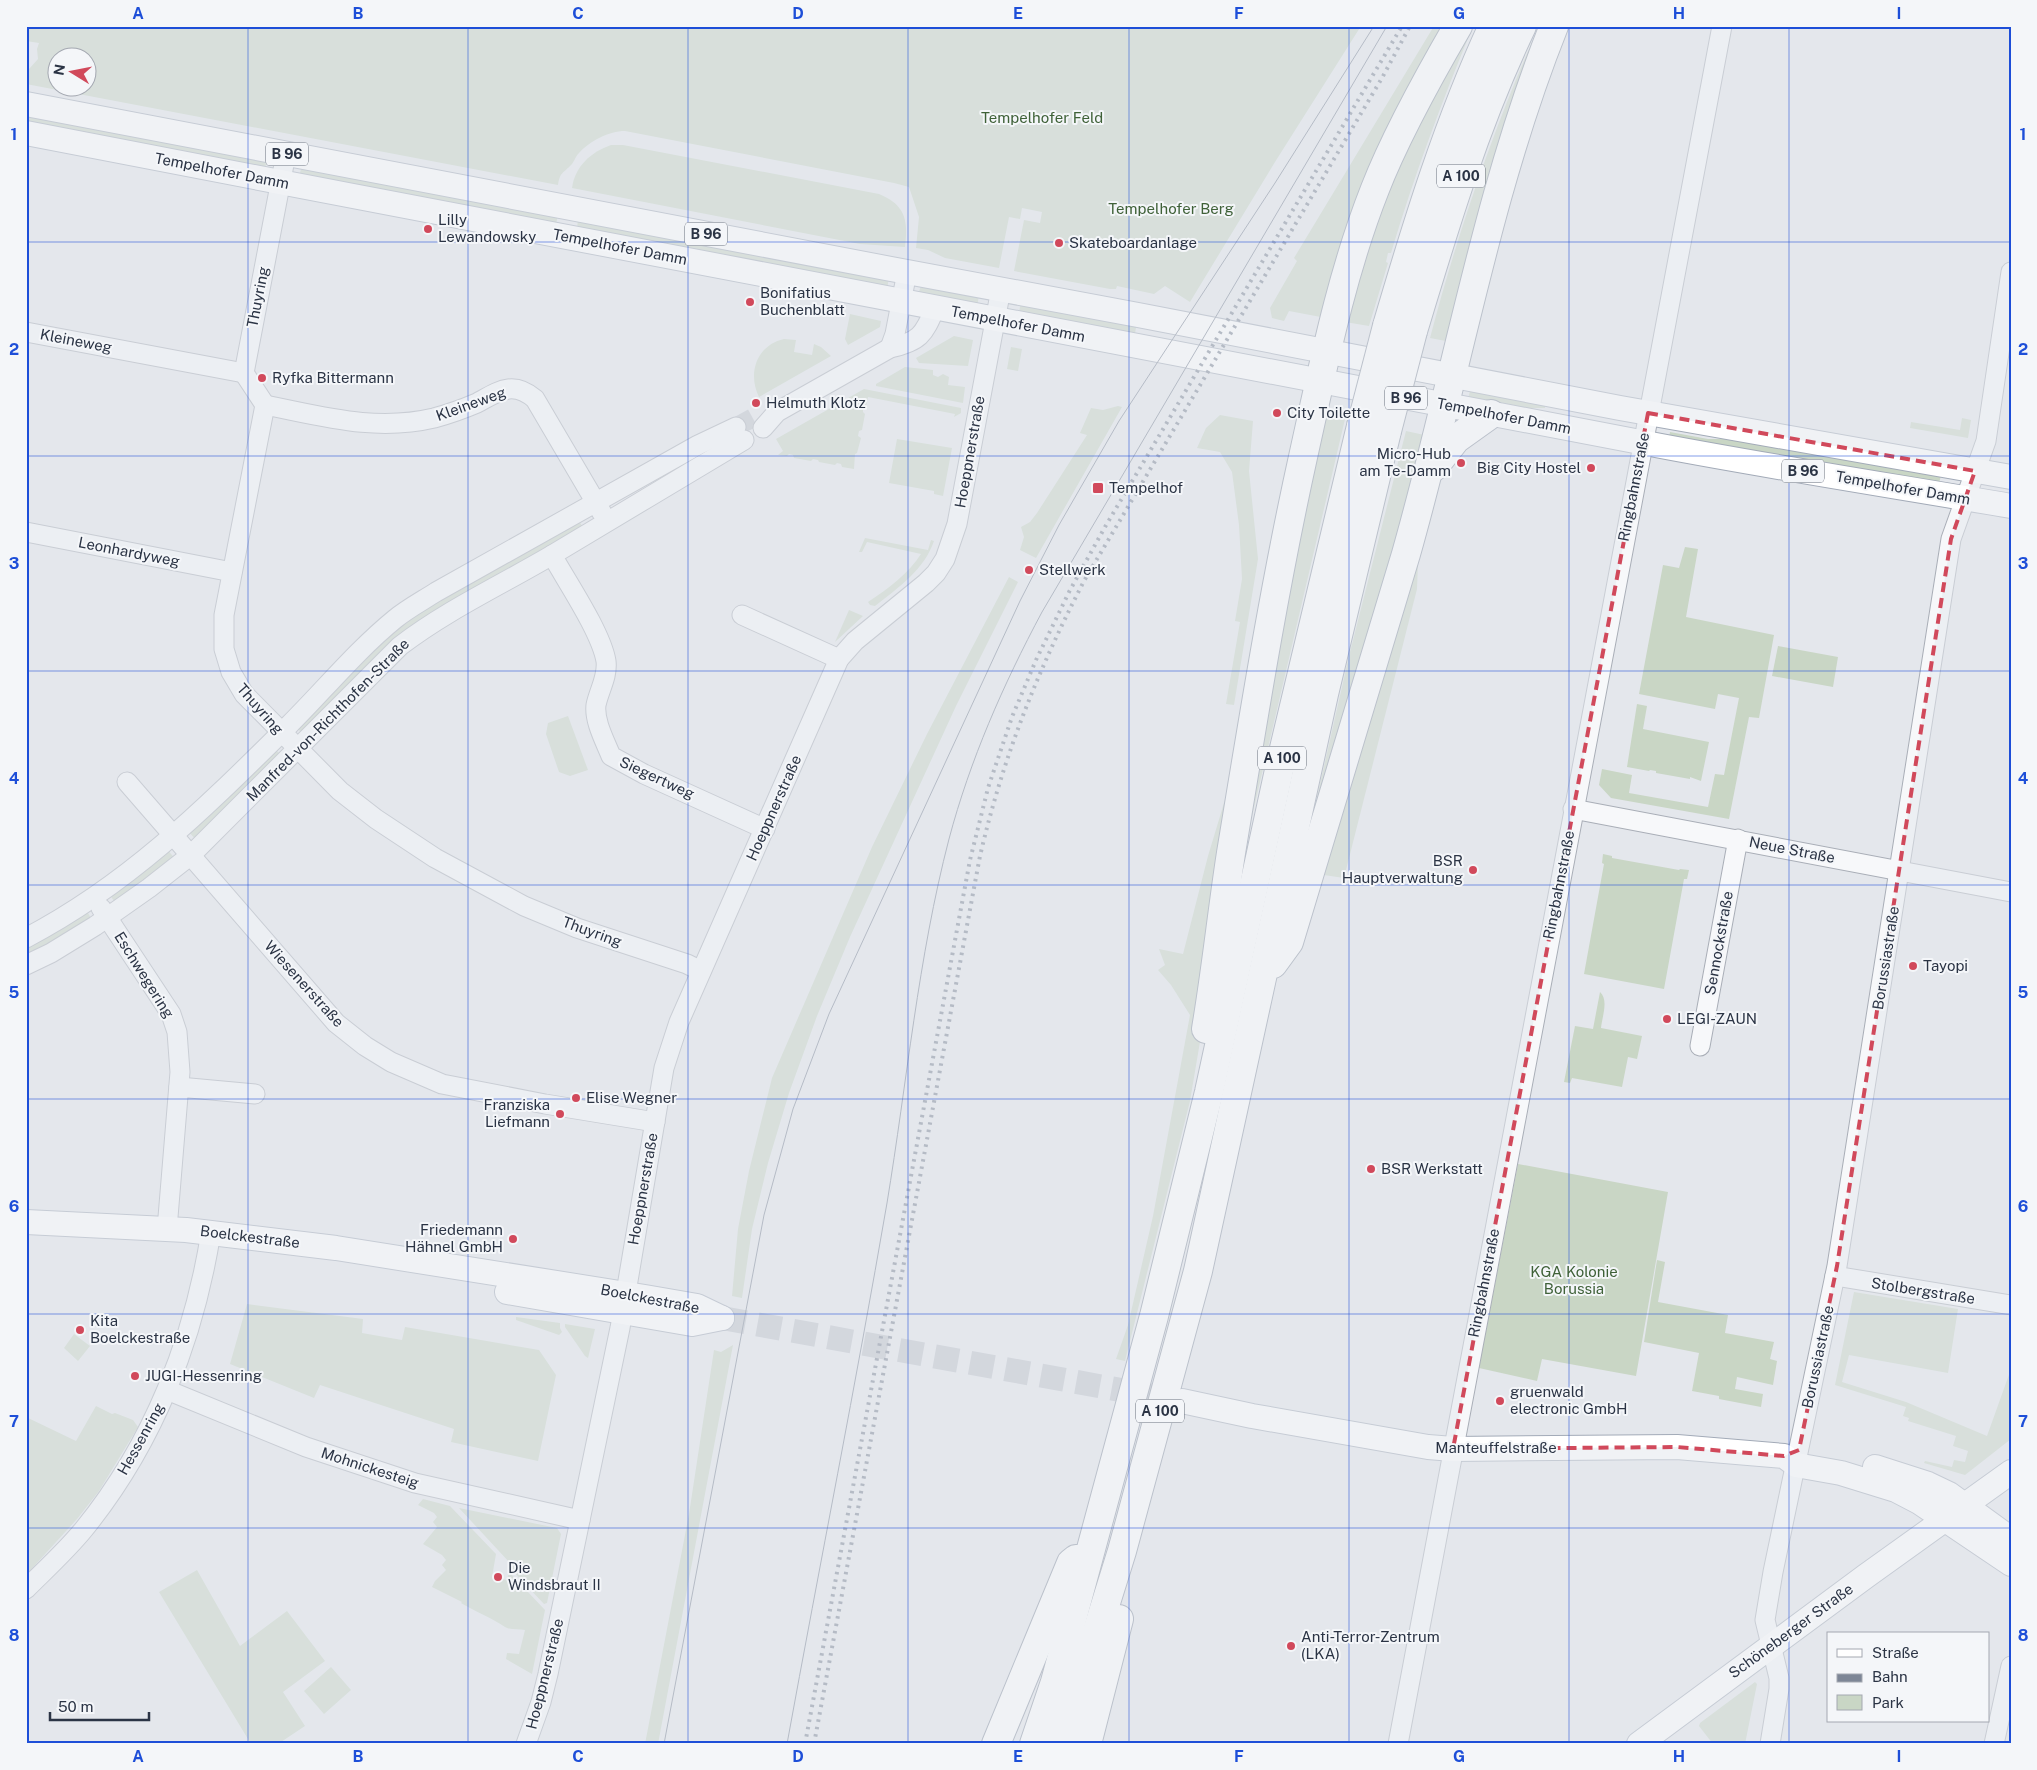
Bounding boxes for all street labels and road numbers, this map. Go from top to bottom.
road number: B 96 [266,142,308,166]
street label: Tempelhofer Damm [153,149,291,192]
road number: A 100 [1437,165,1485,188]
road number: B 96 [685,222,727,245]
street label: Tempelhofer Damm [551,225,689,268]
street label: Thuyring [243,265,272,329]
street label: Tempelhofer Damm [949,302,1087,345]
street label: Kleineweg [39,325,114,356]
street label: Kleineweg [434,383,508,424]
road number: B 96 [1385,386,1427,409]
street label: Hoeppnerstraße [951,394,988,509]
street label: Tempelhofer Damm [1435,394,1573,437]
street label: Ringbahnstraße [1615,431,1652,543]
road number: B 96 [1782,460,1824,482]
street label: Tempelhofer Damm [1834,467,1972,508]
street label: Leonhardyweg [77,533,181,570]
street label: Manfred-von-Richthofen-Straße [243,635,412,804]
street label: Thuyring [234,680,287,738]
road number: A 100 [1258,746,1306,770]
street label: Hoeppnerstraße [743,752,804,863]
street label: Siegertweg [617,753,697,802]
street label: Ringbahnstraße [1540,829,1577,941]
street label: Neue Straße [1748,833,1837,866]
street label: Sennockstraße [1701,890,1736,996]
street label: Borussiastraße [1869,905,1902,1011]
street label: Thuyring [560,913,624,950]
street label: Eschwegering [111,928,178,1021]
street label: Wiesenerstraße [261,937,347,1030]
street label: Hoeppnerstraße [624,1131,661,1246]
street label: Boelckestraße [199,1222,301,1251]
street label: Ringbahnstraße [1465,1227,1502,1339]
street label: Stolbergstraße [1870,1274,1976,1307]
street label: Boelckestraße [599,1281,701,1316]
street label: Borussiastraße [1798,1304,1837,1410]
street label: Hessenring [114,1400,167,1478]
road number: A 100 [1136,1400,1184,1422]
street label: Manteuffelstraße [1435,1439,1557,1456]
street label: Mohnickesteig [319,1444,421,1491]
street label: Schöneberger Straße [1725,1580,1856,1681]
street label: Hoeppnerstraße [523,1617,567,1731]

